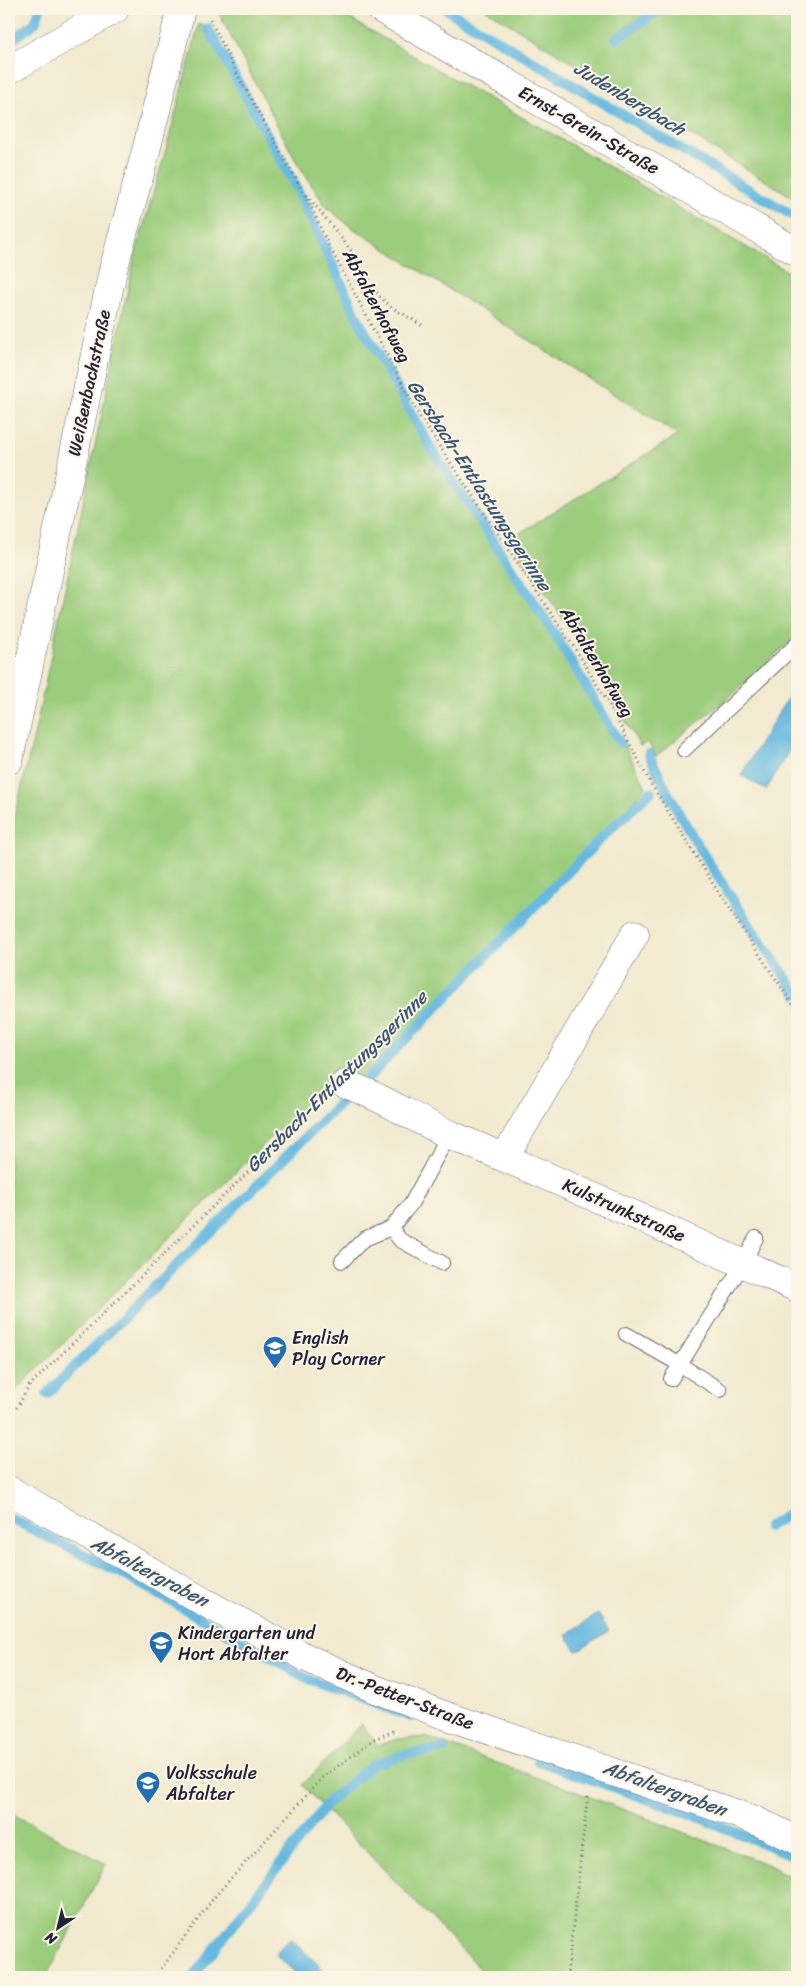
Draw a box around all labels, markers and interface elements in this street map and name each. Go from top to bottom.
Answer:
water label: Judenbergbach [568,52,694,146]
street label: Ernst-Grein-Straße [512,76,666,184]
street label: Abfalterhofweg [333,242,421,369]
street label: Weißenbachstraße [58,306,120,459]
water label: Gersbach-Entlastungsgerinne [398,373,562,600]
street label: Abfalterhofweg [551,599,643,724]
water label: Gersbach-Entlastungsgerinne [237,981,437,1180]
street label: Kulstrunkstraße [557,1169,691,1251]
place label: English Play Corner [292,1322,386,1375]
school or university icon: English Play Corner [262,1335,288,1369]
water label: Abfaltergraben [84,1526,217,1618]
place label: Kindergarten und Hort Abfalter [178,1617,316,1670]
school or university icon: Kindergarten und Hort Abfalter [148,1630,174,1664]
street label: Dr.-Petter-Straße [331,1657,479,1739]
water label: Abfaltergraben [598,1751,734,1827]
place label: Volksschule Abfalter [165,1757,257,1810]
school or university icon: Volksschule Abfalter [135,1770,161,1804]
north arrow [32,1904,82,1954]
text: N [39,1925,63,1952]

